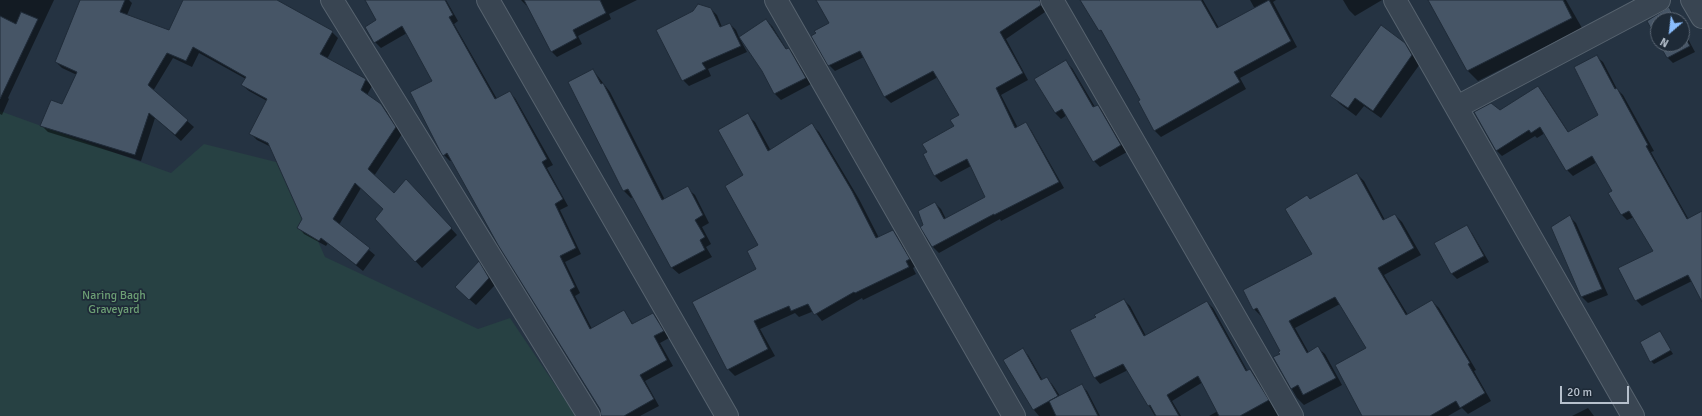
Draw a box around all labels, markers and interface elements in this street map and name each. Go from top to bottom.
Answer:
north arrow [1650,12,1690,52]
text: N [1658,35,1671,50]
park label: Naring Bagh Graveyard [82,289,146,317]
scale bar [1562,378,1631,404]
text: 20 m [1567,385,1592,400]

